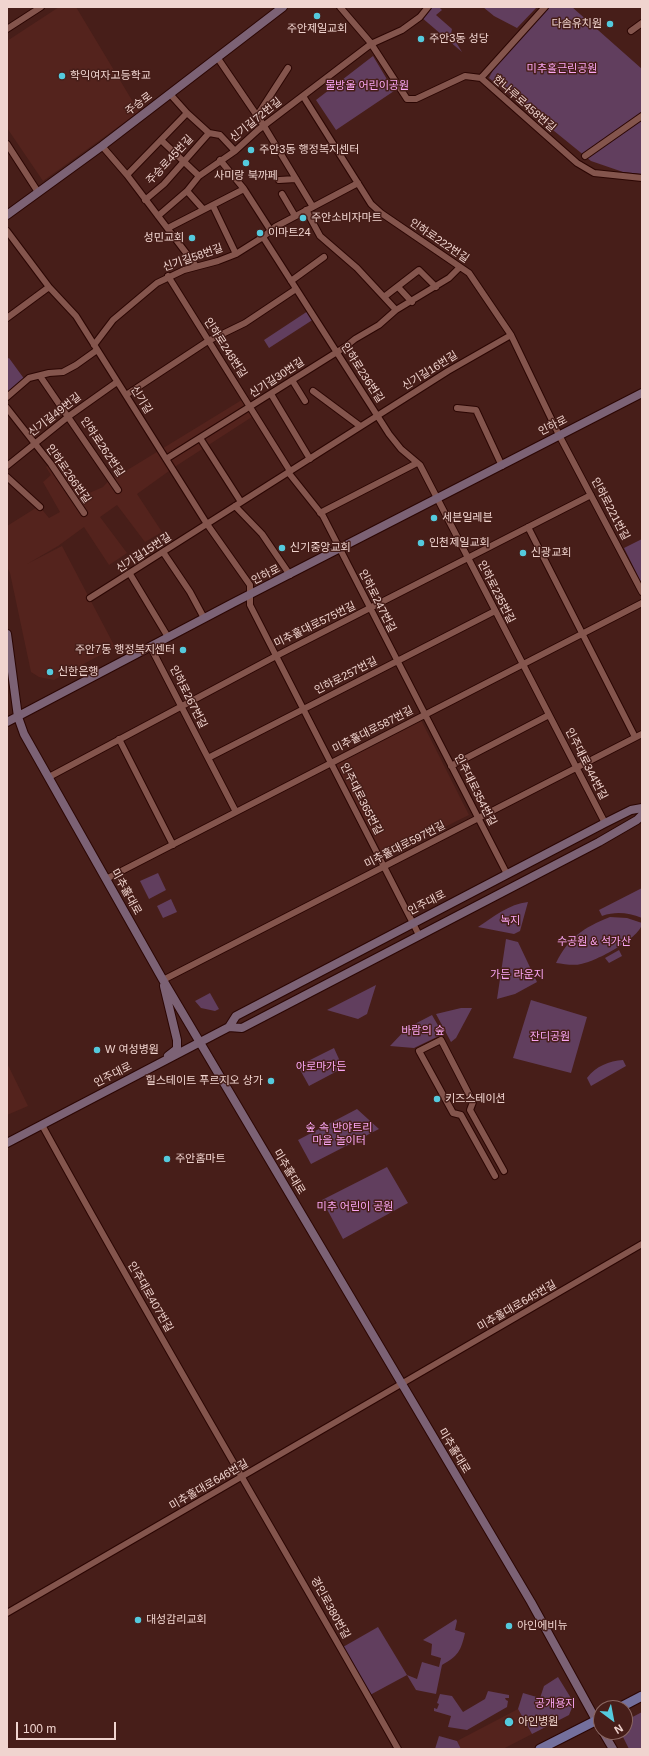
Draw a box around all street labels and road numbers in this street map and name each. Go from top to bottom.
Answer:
street label: 한나루로458번길 [490,73,558,135]
street label: 주승로 [123,90,155,118]
street label: 신기길72번길 [227,95,285,145]
street label: 주승로45번길 [144,133,196,187]
street label: 인하로222번길 [407,216,471,266]
street label: 신기길58번길 [161,242,225,274]
street label: 인하로248번길 [201,315,249,381]
street label: 인하로236번길 [338,340,386,406]
street label: 신기길16번길 [400,349,460,393]
street label: 신기길30번길 [247,355,307,401]
street label: 신기길 [127,384,155,416]
street label: 신기길49번길 [26,390,84,440]
street label: 인하로 [536,413,570,439]
street label: 인하로262번길 [77,415,127,479]
street label: 인하로266번길 [43,442,93,506]
street label: 인하로221번길 [588,475,632,543]
street label: 신기길15번길 [114,530,174,576]
street label: 인하로235번길 [474,558,518,626]
street label: 인하로 [249,562,283,588]
street label: 인하로247번길 [355,567,399,635]
street label: 미추홀대로575번길 [272,600,358,650]
street label: 인하로257번길 [312,654,380,698]
street label: 인하로267번길 [166,663,210,731]
street label: 미추홀대로587번길 [330,704,416,756]
street label: 인주대로344번길 [562,726,610,802]
street label: 인주대로354번길 [451,752,499,828]
street label: 인주대로365번길 [337,761,385,837]
street label: 미추홀대로597번길 [362,819,448,871]
street label: 미추홀대로 [108,867,144,917]
street label: 인주대로 [406,888,448,918]
street label: 인주대로 [92,1060,134,1090]
street label: 미추홀대로 [270,1147,308,1197]
street label: 인주대로407번길 [125,1259,175,1335]
street label: 미추홀대로645번길 [475,1278,559,1334]
street label: 미추홀대로 [435,1426,473,1476]
street label: 미추홀대로646번길 [167,1457,251,1513]
street label: 경인로380번길 [308,1575,352,1641]

